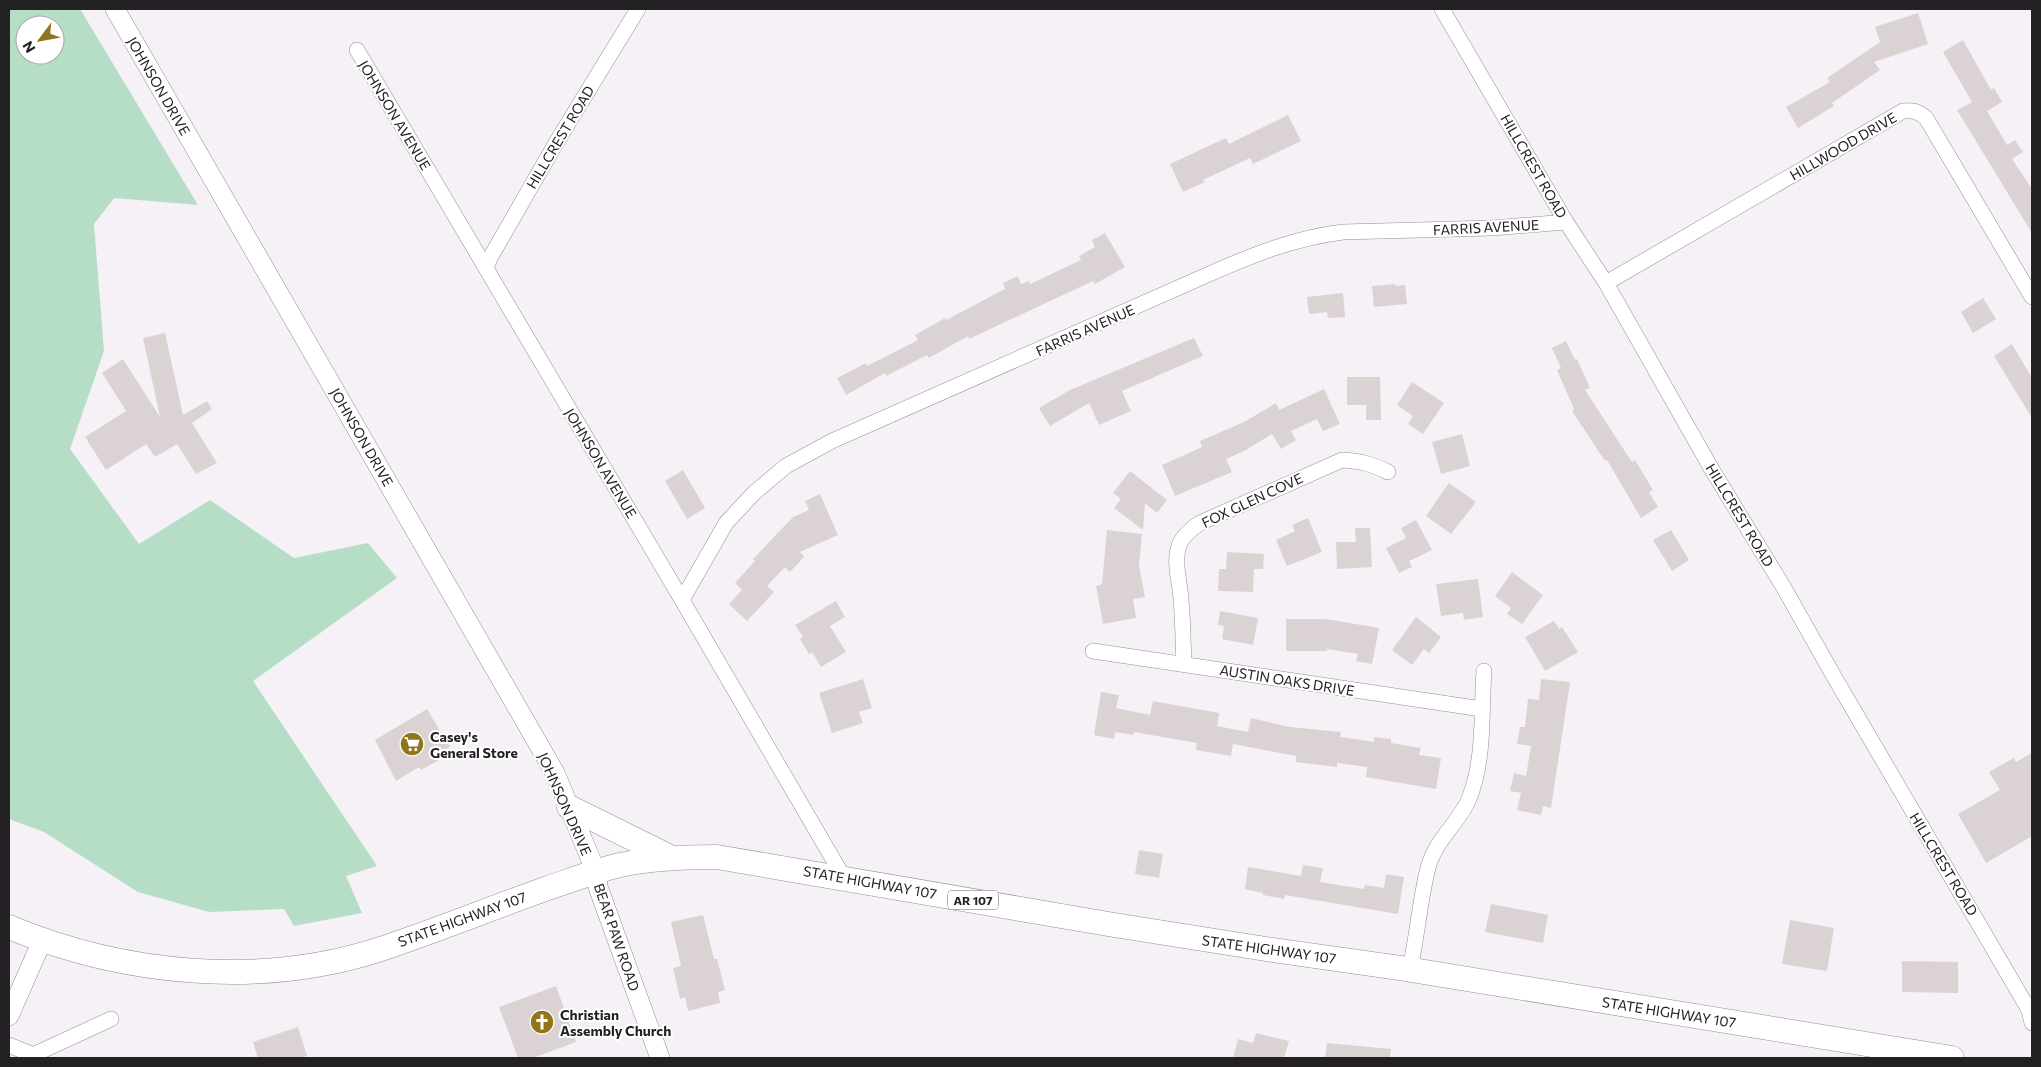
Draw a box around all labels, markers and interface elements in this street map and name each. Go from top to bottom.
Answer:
north arrow [15,15,65,65]
street label: JOHNSON DRIVE [124,34,194,138]
text: N [19,38,39,56]
street label: JOHNSON AVENUE [355,57,435,173]
street label: HILLCREST ROAD [523,82,597,192]
street label: HILLWOOD DRIVE [1786,108,1900,184]
street label: HILLCREST ROAD [1497,111,1571,221]
street label: FARRIS AVENUE [1432,216,1540,238]
street label: FARRIS AVENUE [1033,301,1137,359]
street label: JOHNSON DRIVE [327,385,397,489]
street label: JOHNSON AVENUE [561,405,641,521]
street label: HILLCREST ROAD [1703,460,1777,570]
street label: FOX GLEN COVE [1199,469,1305,531]
street label: AUSTIN OAKS DRIVE [1218,661,1356,699]
place label: Casey's General Store [430,728,518,761]
supermarket icon: Casey's General Store [399,731,425,757]
street label: JOHNSON DRIVE [535,750,595,858]
street label: HILLCREST ROAD [1907,809,1981,919]
street label: STATE HIGHWAY 107 [802,862,938,902]
street label: BEAR PAW ROAD [591,881,643,993]
street label: STATE HIGHWAY 107 [396,888,528,950]
road number: AR 107 [948,890,998,910]
street label: STATE HIGHWAY 107 [1201,931,1337,967]
street label: STATE HIGHWAY 107 [1601,993,1737,1031]
place label: Christian Assembly Church [560,1006,671,1039]
church icon: Christian Assembly Church [529,1009,555,1035]

